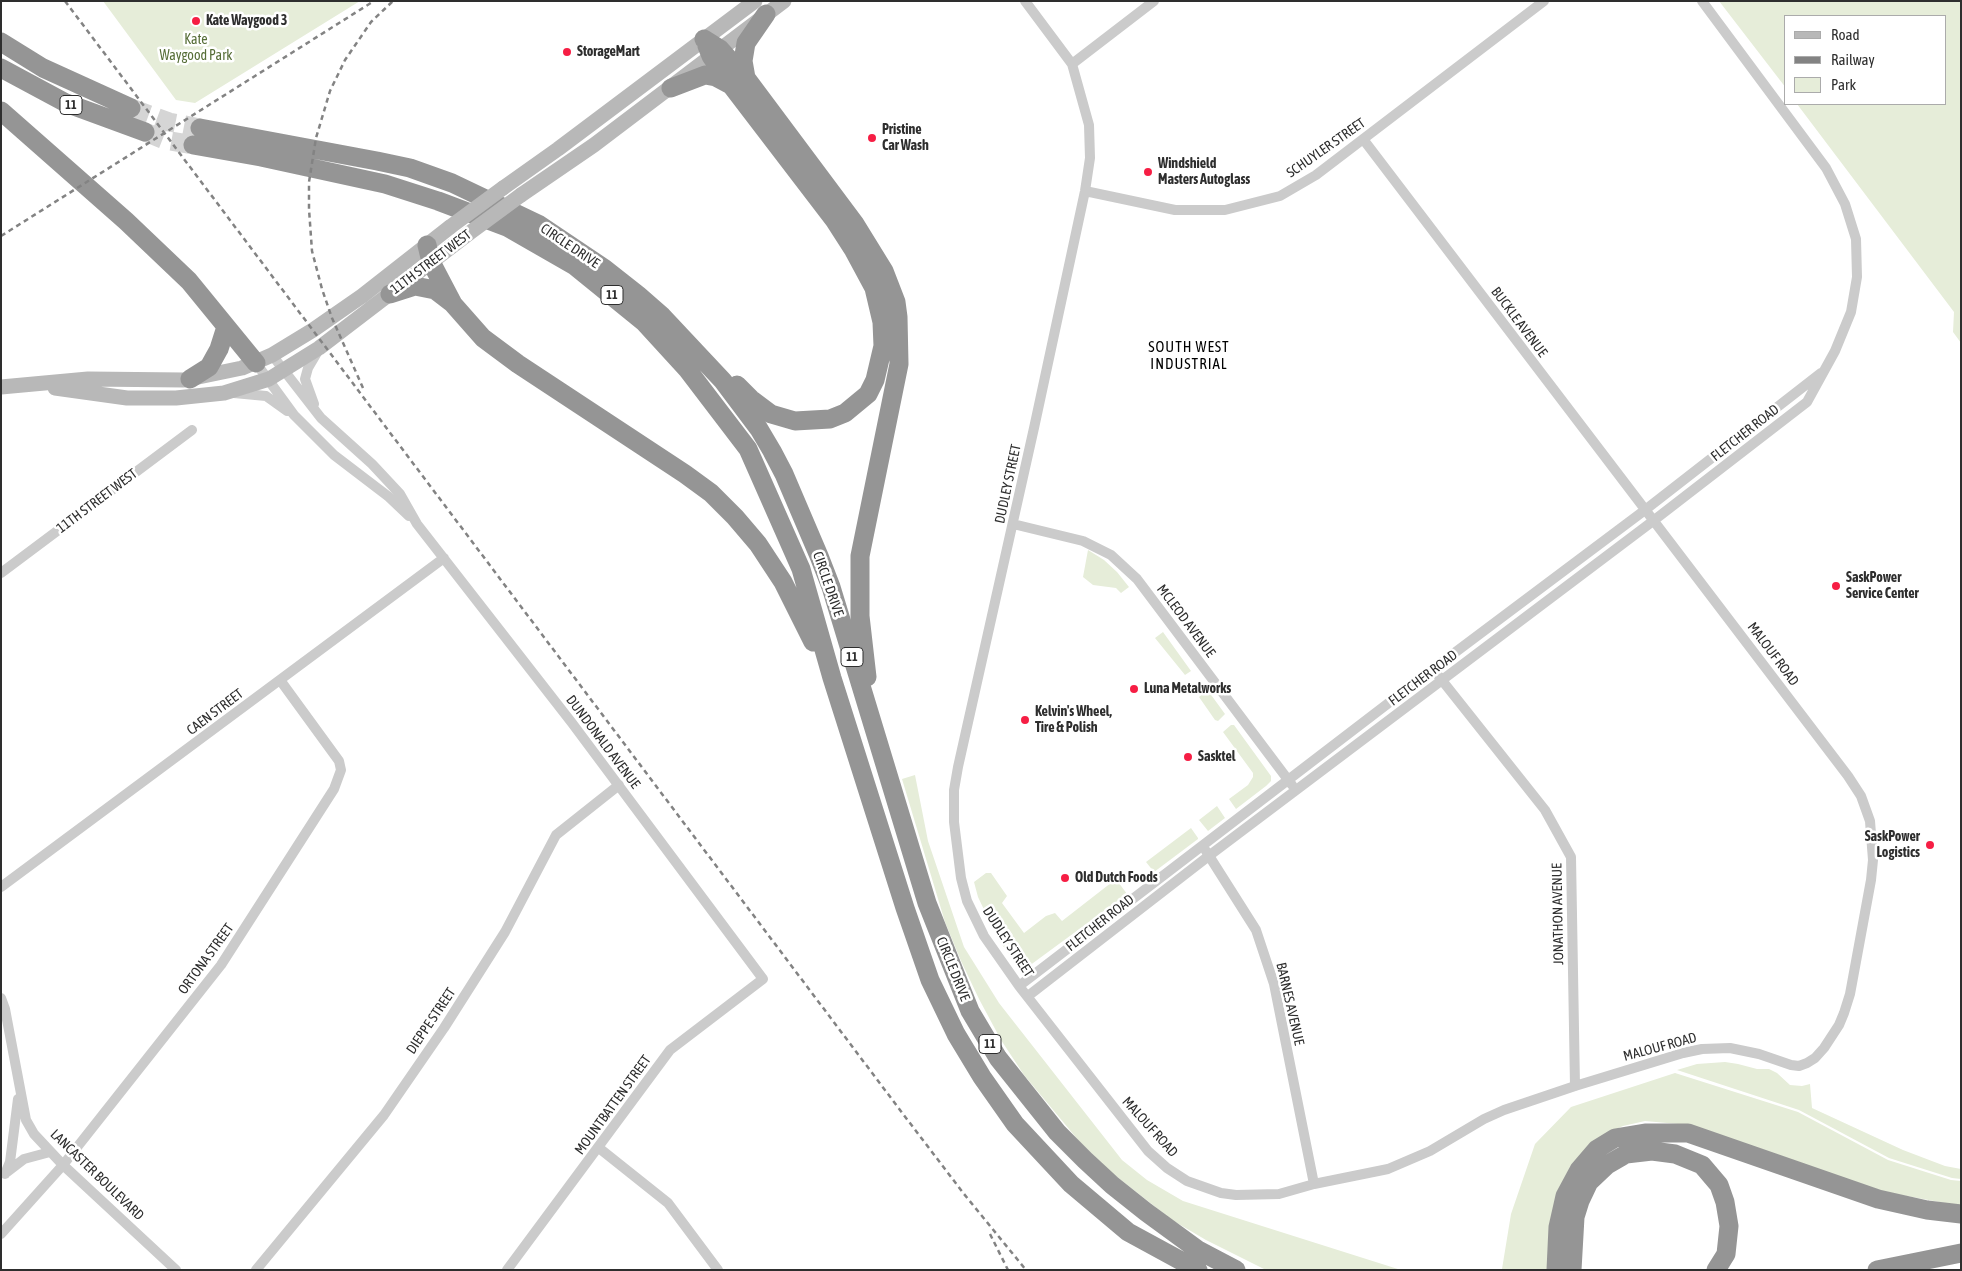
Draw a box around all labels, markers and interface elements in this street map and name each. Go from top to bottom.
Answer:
place label: Kate Waygood 3 [206,13,287,29]
marker: Kate Waygood 3 [190,15,202,27]
legend [1784,15,1947,105]
text: Road [1831,26,1860,43]
park label: Kate Waygood Park [160,32,232,64]
place label: StorageMart [577,44,640,60]
marker: StorageMart [561,46,573,58]
text: Railway [1831,51,1875,68]
text: Park [1831,76,1856,93]
road number: 11 [60,96,82,114]
street label: SCHUYLER STREET [1283,115,1369,181]
place label: Pristine Car Wash [882,122,929,154]
marker: Pristine Car Wash [866,132,878,144]
place label: Windshield Masters Autoglass [1158,156,1250,188]
marker: Windshield Masters Autoglass [1142,166,1154,178]
street label: CIRCLE DRIVE [537,220,603,272]
street label: 11TH STREET WEST [387,226,475,298]
street label: BUCKLE AVENUE [1487,284,1551,360]
road number: 11 [601,286,623,304]
district label: SOUTH WEST INDUSTRIAL [1147,338,1231,373]
street label: FLETCHER ROAD [1708,401,1782,465]
street label: DUDLEY STREET [991,443,1025,525]
street label: 11TH STREET WEST [53,465,141,537]
street label: CIRCLE DRIVE [809,549,847,619]
place label: SaskPower Service Center [1846,570,1919,602]
marker: SaskPower Service Center [1830,580,1842,592]
street label: MCLEOD AVENUE [1153,581,1219,661]
street label: MALOUF ROAD [1744,619,1802,689]
street label: FLETCHER ROAD [1385,647,1461,709]
road number: 11 [841,648,863,666]
place label: Luna Metalworks [1144,681,1231,697]
marker: Luna Metalworks [1128,683,1140,695]
street label: CAEN STREET [183,685,247,739]
street label: DUNDONALD AVENUE [562,692,644,792]
place label: Kelvin's Wheel, Tire & Polish [1035,704,1112,736]
marker: Kelvin's Wheel, Tire & Polish [1019,714,1031,726]
place label: Sasktel [1198,749,1235,765]
marker: Sasktel [1182,751,1194,763]
place label: SaskPower Logistics [1865,829,1920,862]
marker: SaskPower Logistics [1924,839,1936,851]
street label: JONATHON AVENUE [1549,863,1567,965]
place label: Old Dutch Foods [1075,870,1158,886]
marker: Old Dutch Foods [1059,872,1071,884]
street label: FLETCHER ROAD [1063,891,1137,955]
street label: DUDLEY STREET [979,904,1037,980]
street label: ORTONA STREET [175,920,237,998]
street label: CIRCLE DRIVE [933,935,973,1003]
street label: BARNES AVENUE [1272,961,1308,1047]
street label: DIEPPE STREET [403,985,459,1057]
street label: MALOUF ROAD [1622,1029,1698,1065]
road number: 11 [979,1034,1001,1054]
street label: MOUNTBATTEN STREET [571,1052,655,1158]
street label: MALOUF ROAD [1119,1093,1181,1161]
street label: LANCASTER BOULEVARD [47,1126,147,1224]

